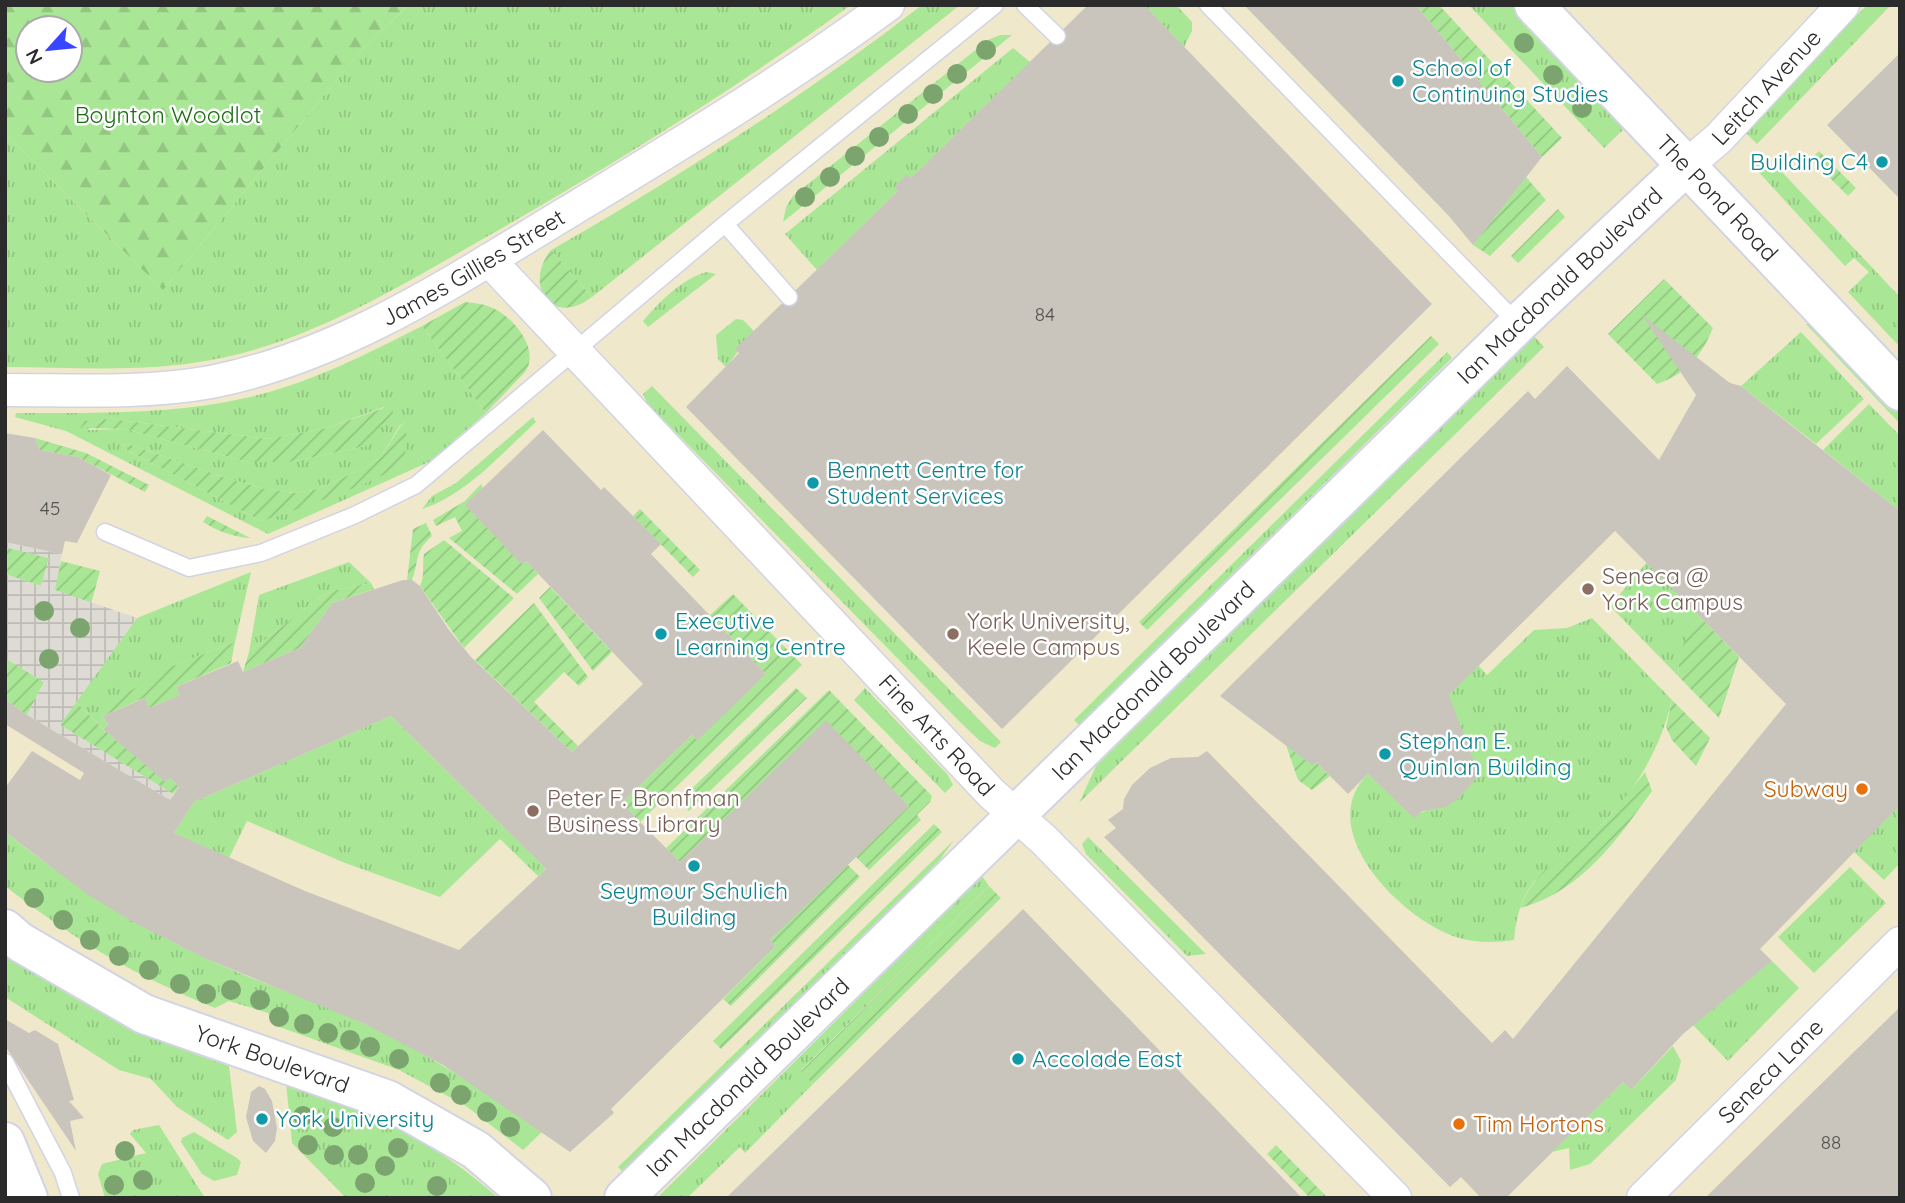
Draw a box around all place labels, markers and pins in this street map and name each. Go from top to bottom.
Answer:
place label: School of Continuing Studies [1412,53,1609,108]
marker: School of Continuing Studies [1390,73,1406,89]
place label: Building C4 [1750,147,1868,176]
marker: Building C4 [1874,154,1890,170]
place label: Bennett Centre for Student Services [827,455,1023,510]
marker: Bennett Centre for Student Services [805,475,821,491]
place label: Seneca @ York Campus [1602,561,1743,616]
marker: Seneca @ York Campus [1580,581,1596,597]
place label: Executive Learning Centre [675,606,846,661]
place label: York University, Keele Campus [967,606,1130,661]
marker: Executive Learning Centre [653,626,669,642]
marker: York University, Keele Campus [945,626,961,642]
place label: Stephan E. Quinlan Building [1399,726,1571,781]
marker: Stephan E. Quinlan Building [1377,746,1393,762]
place label: Subway [1764,774,1848,803]
marker: Subway [1854,781,1870,797]
place label: Peter F. Bronfman Business Library [547,783,740,838]
marker: Peter F. Bronfman Business Library [525,803,541,819]
marker: Seymour Schulich Building [686,858,702,874]
place label: Seymour Schulich Building [600,876,788,931]
place label: Accolade East [1032,1044,1183,1073]
marker: Accolade East [1010,1051,1026,1067]
place label: York University [276,1104,434,1133]
place label: Tim Hortons [1473,1109,1604,1138]
marker: York University [254,1111,270,1127]
marker: Tim Hortons [1451,1116,1467,1132]

